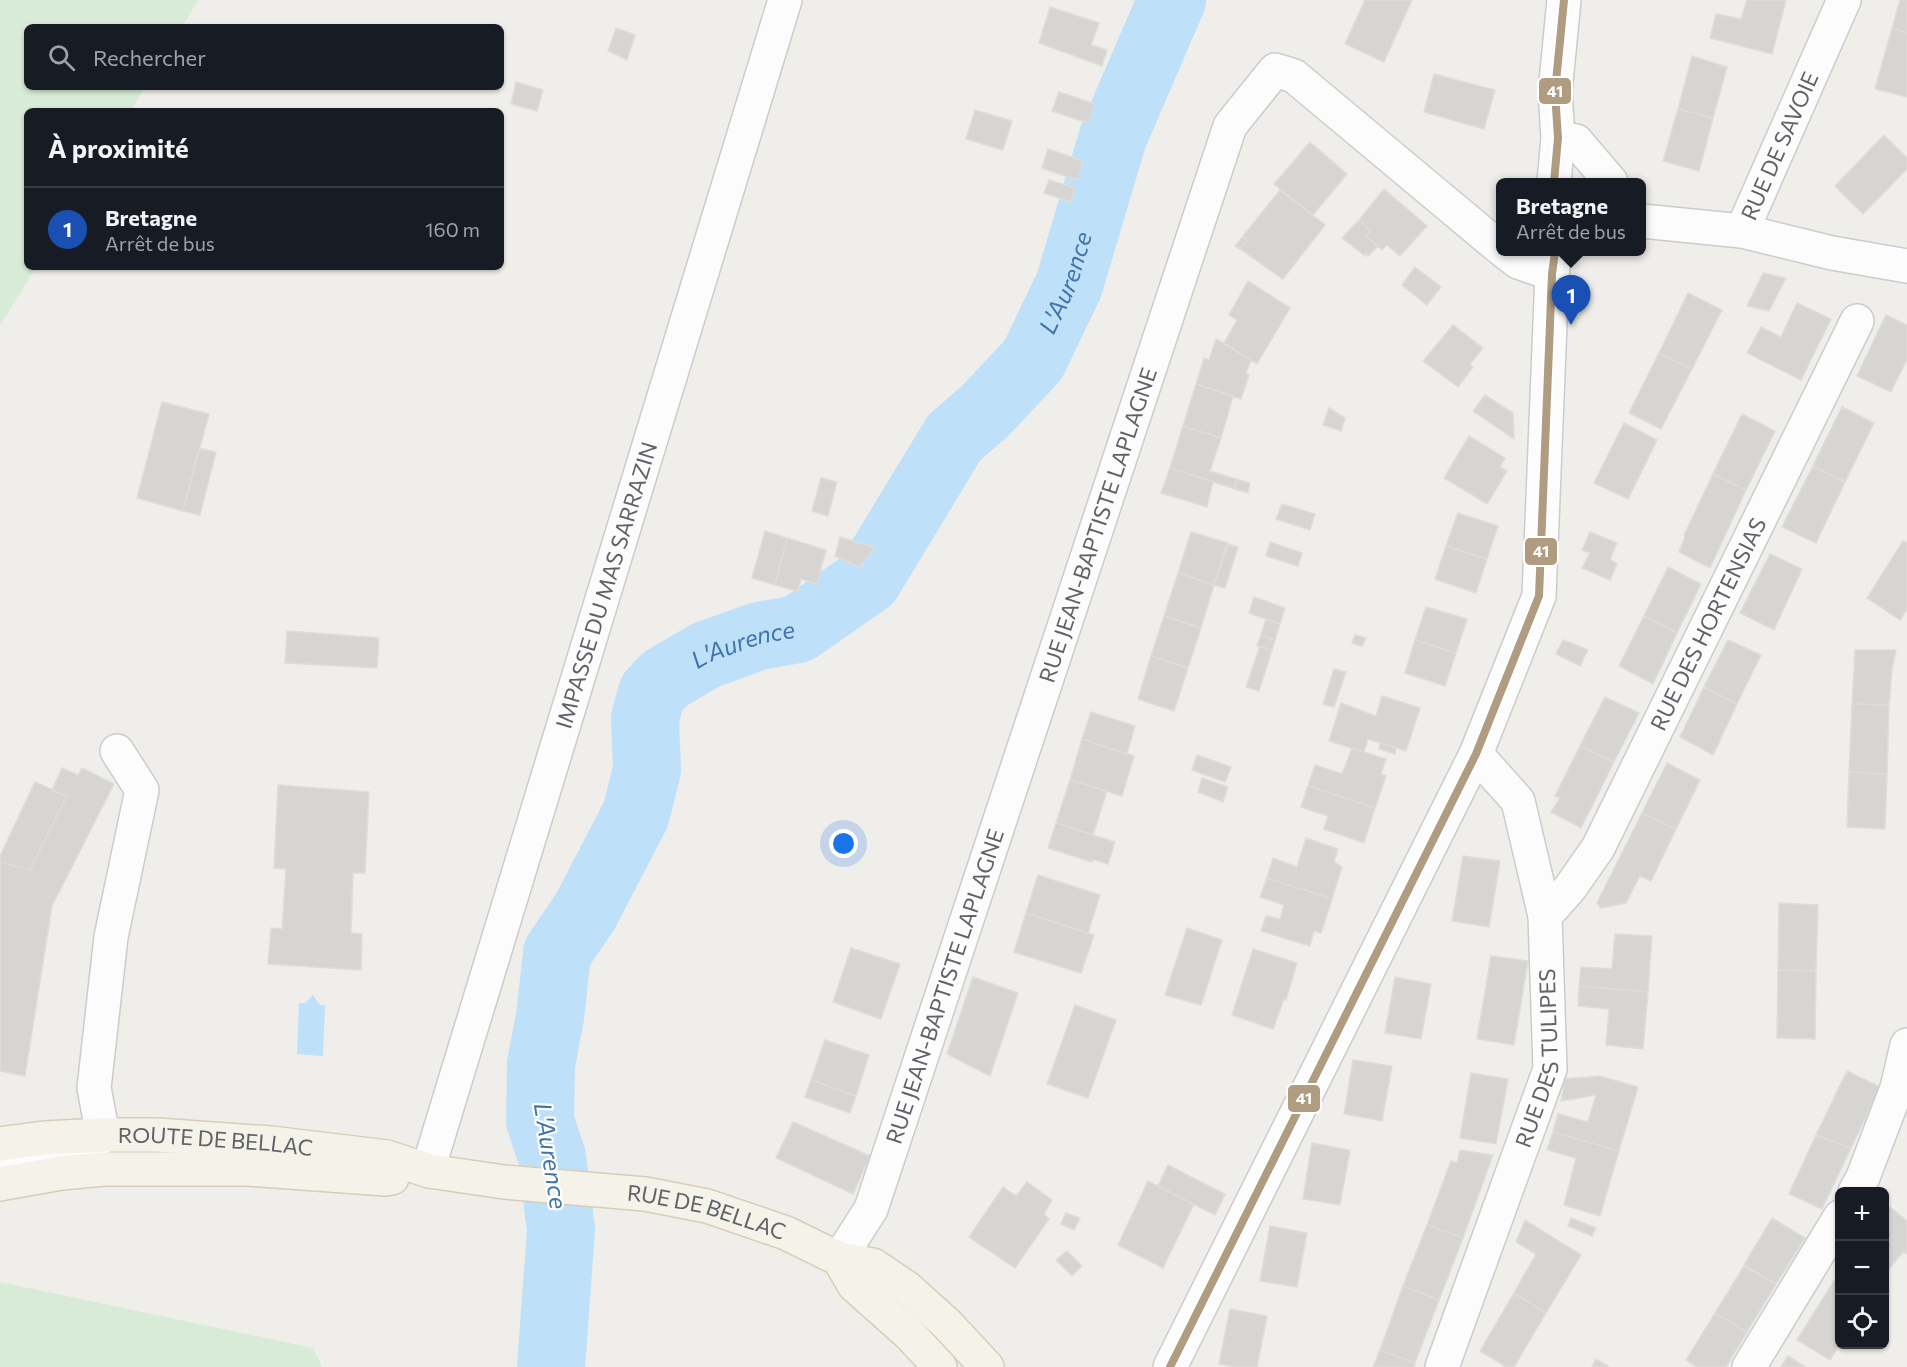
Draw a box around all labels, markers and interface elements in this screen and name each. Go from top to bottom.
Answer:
search box [24,24,504,90]
icon: search [45,41,78,74]
text: Rechercher [93,44,206,71]
street label: RUE DE SAVOIE [1735,67,1824,224]
line badge: 41 [1538,77,1572,105]
text: 41 [1547,81,1563,100]
text: À proximité [48,132,189,163]
popup [1496,178,1646,256]
text: Bretagne [1516,192,1608,219]
text: Bretagne [105,204,197,231]
text: 1 [63,217,72,241]
text: 160 m [425,217,480,241]
text: Arrêt de bus [1516,219,1626,243]
water label: L'Aurence [1032,228,1097,338]
text: Arrêt de bus [105,231,215,255]
pin: 1 [1552,276,1590,325]
street label: RUE JEAN-BAPTISTE LAPLAGNE [1033,364,1162,686]
street label: IMPASSE DU MAS SARRAZIN [549,439,662,732]
street label: RUE DES HORTENSIAS [1644,513,1771,735]
line badge: 41 [1524,537,1558,566]
text: 41 [1533,541,1549,560]
water label: L'Aurence [685,614,797,674]
street label: RUE JEAN-BAPTISTE LAPLAGNE [880,825,1009,1147]
your location [829,829,858,858]
street label: RUE DES TULIPES [1509,968,1563,1151]
line badge: 41 [1287,1084,1321,1113]
text: 41 [1296,1088,1312,1107]
water label: L'Aurence [529,1101,574,1211]
street label: ROUTE DE BELLAC [118,1121,314,1161]
street label: RUE DE BELLAC [626,1179,789,1245]
map controls [1835,1187,1889,1349]
button: + [1835,1187,1889,1241]
button: − [1835,1241,1889,1295]
button: locate [1835,1295,1889,1349]

